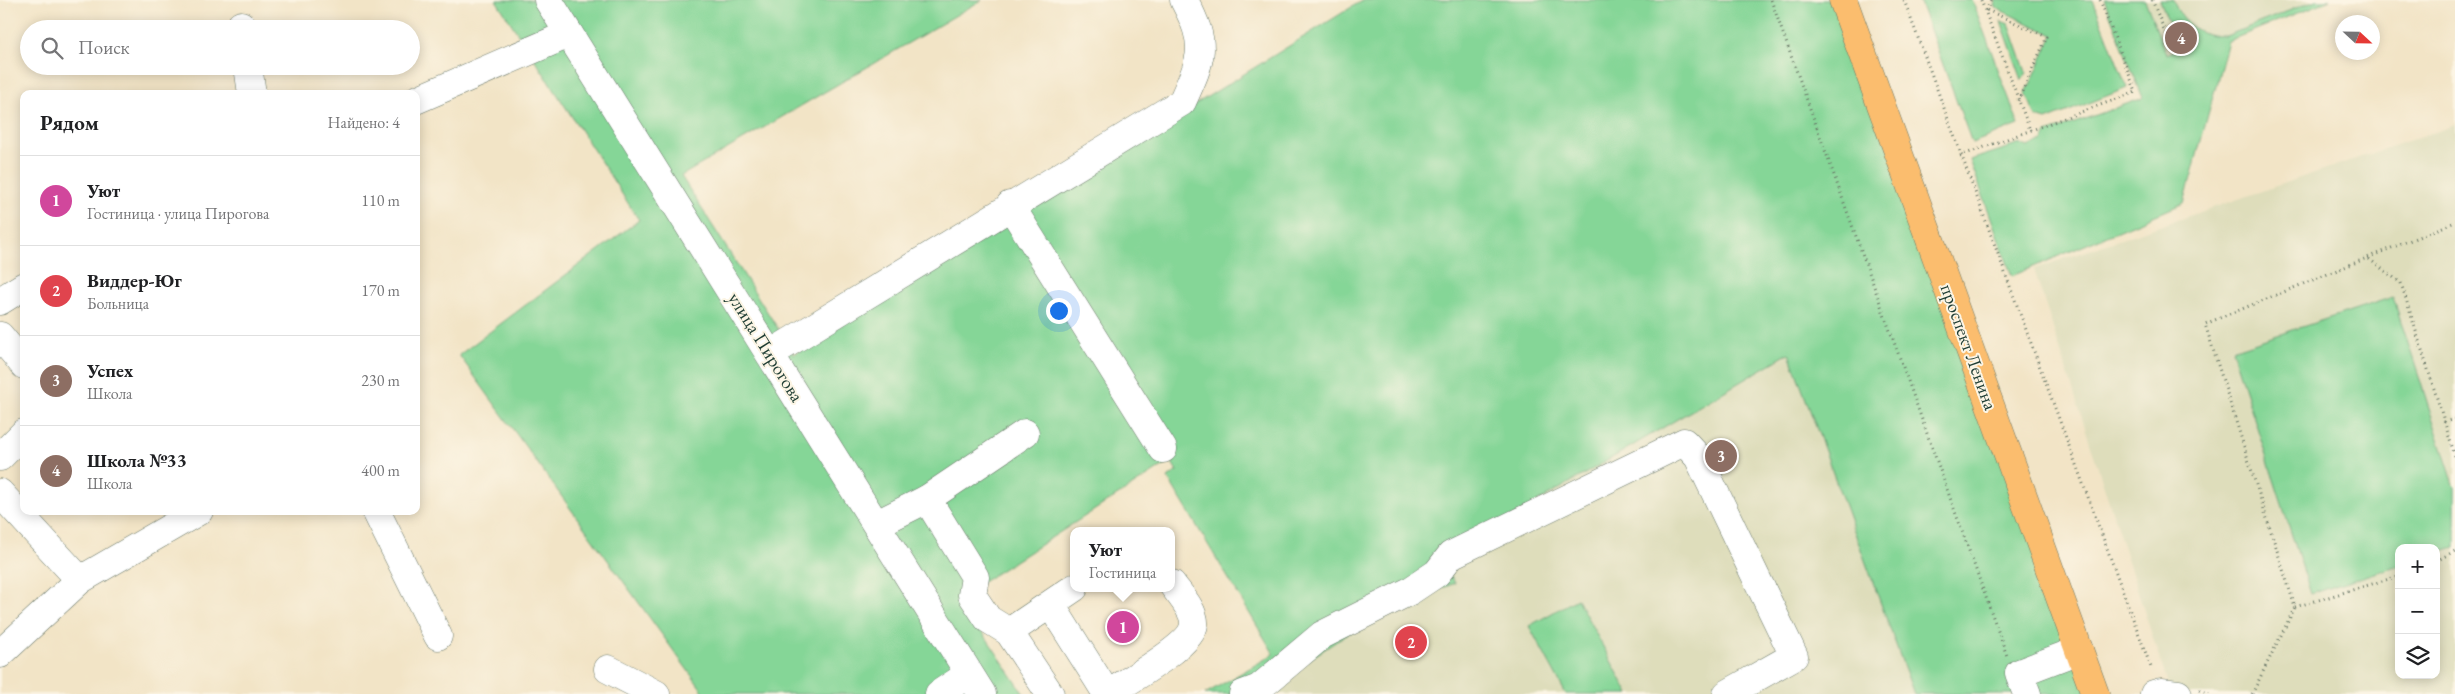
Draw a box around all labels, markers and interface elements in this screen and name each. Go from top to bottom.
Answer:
north arrow [2335,15,2380,60]
pin: 4 [2165,19,2197,57]
search box [20,20,420,75]
icon: search [38,34,66,62]
text: Поиск [78,35,130,60]
text: Рядом [40,109,99,136]
text: Найдено: 4 [328,112,400,133]
text: Уют [87,178,120,203]
text: 1 [52,190,60,211]
text: 110 m [361,190,400,211]
text: Гостиница · улица Пирогова [87,203,270,224]
text: Виддер-Юг [87,268,182,293]
text: 2 [52,280,60,301]
text: 170 m [361,280,400,301]
street label: проспект Ленина [1935,281,2004,414]
street label: улица Пирогова [722,287,810,407]
text: Больница [87,293,149,314]
your location [1046,298,1072,324]
text: Успех [87,358,133,383]
text: 3 [52,370,60,391]
text: 230 m [361,370,400,391]
text: Школа [87,383,132,404]
pin: 3 [1705,437,1737,475]
text: Школа №33 [87,448,187,473]
text: 4 [52,460,60,481]
text: 400 m [361,460,400,481]
text: Школа [87,473,132,494]
popup [1070,527,1175,592]
text: Уют [1089,537,1122,562]
map controls [2395,544,2440,679]
button: + [2395,544,2440,589]
text: Гостиница [1089,562,1156,583]
button: − [2395,589,2440,634]
pin: 1 [1107,608,1139,646]
pin: 2 [1395,623,1427,661]
button: layers [2395,634,2440,679]

